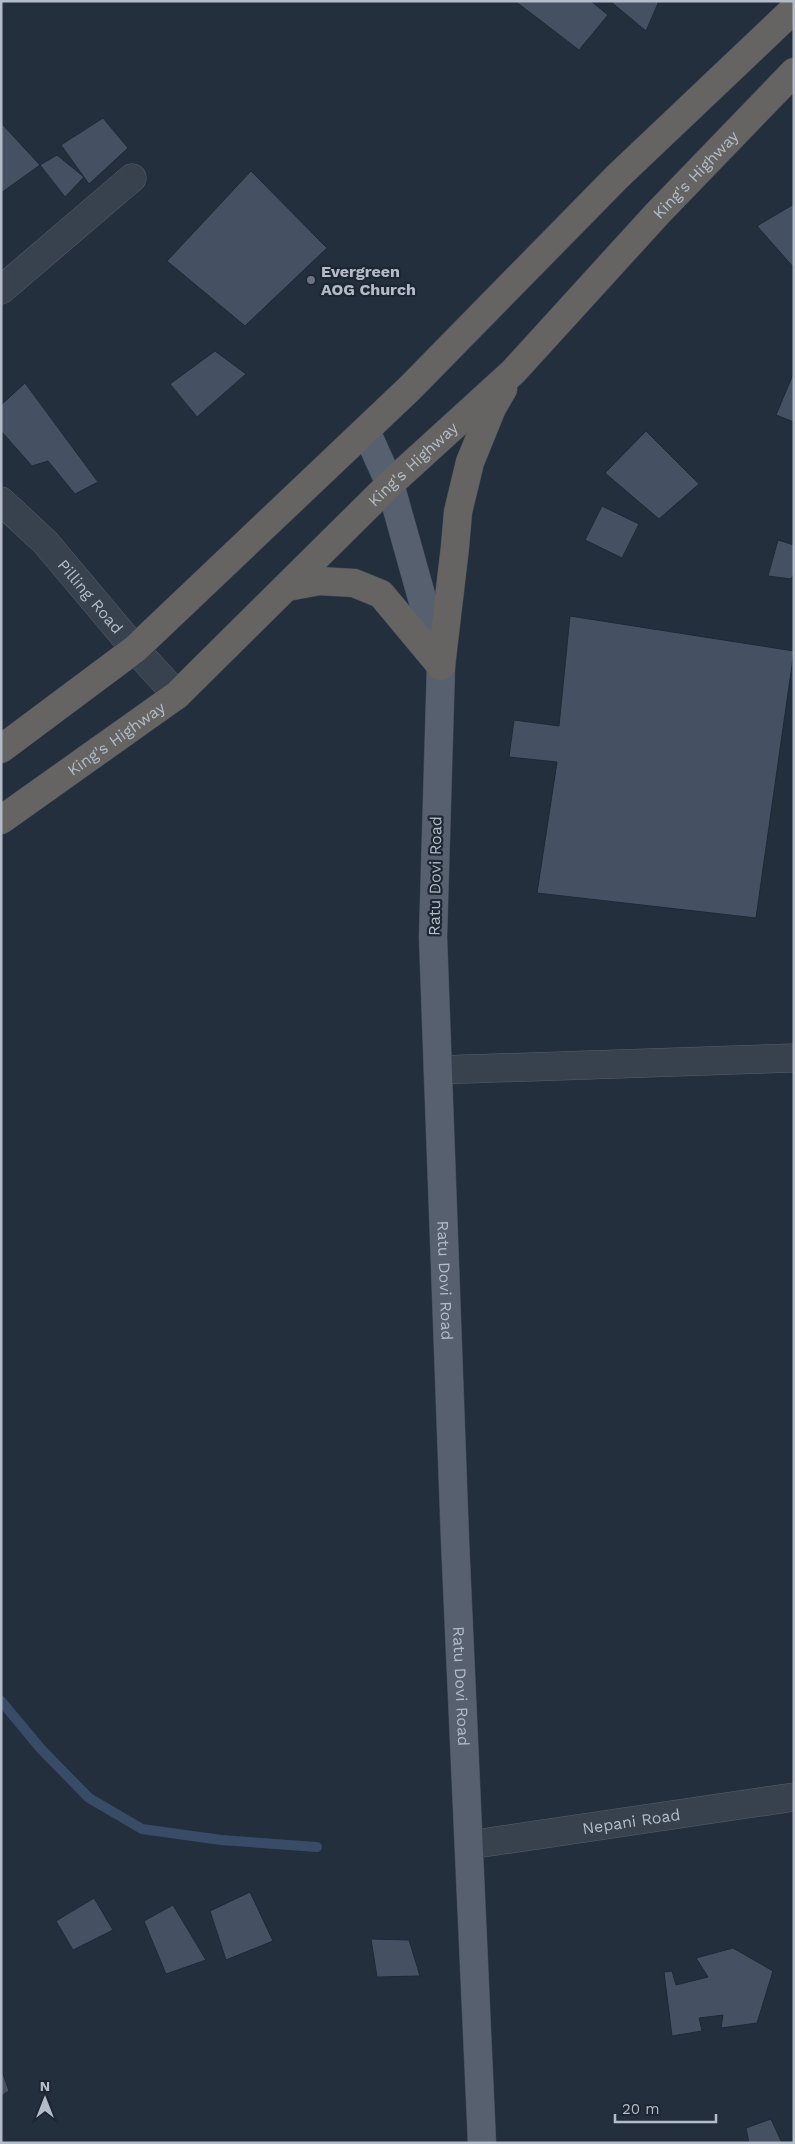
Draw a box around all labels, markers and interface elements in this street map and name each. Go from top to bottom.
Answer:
street label: King's Highway [648,126,743,222]
place label: Evergreen AOG Church [321,262,416,299]
marker: Evergreen AOG Church [305,274,317,286]
street label: King's Highway [364,417,462,510]
street label: Pilling Road [54,555,127,637]
street label: King's Highway [63,697,169,779]
street label: Ratu Dovi Road [424,816,446,936]
street label: Ratu Dovi Road [434,1220,457,1341]
street label: Ratu Dovi Road [449,1626,474,1746]
street label: Nepani Road [581,1804,681,1838]
north arrow [20,2074,70,2124]
text: N [40,2078,50,2094]
scale bar [615,2092,716,2124]
text: 20 m [622,2100,660,2118]

